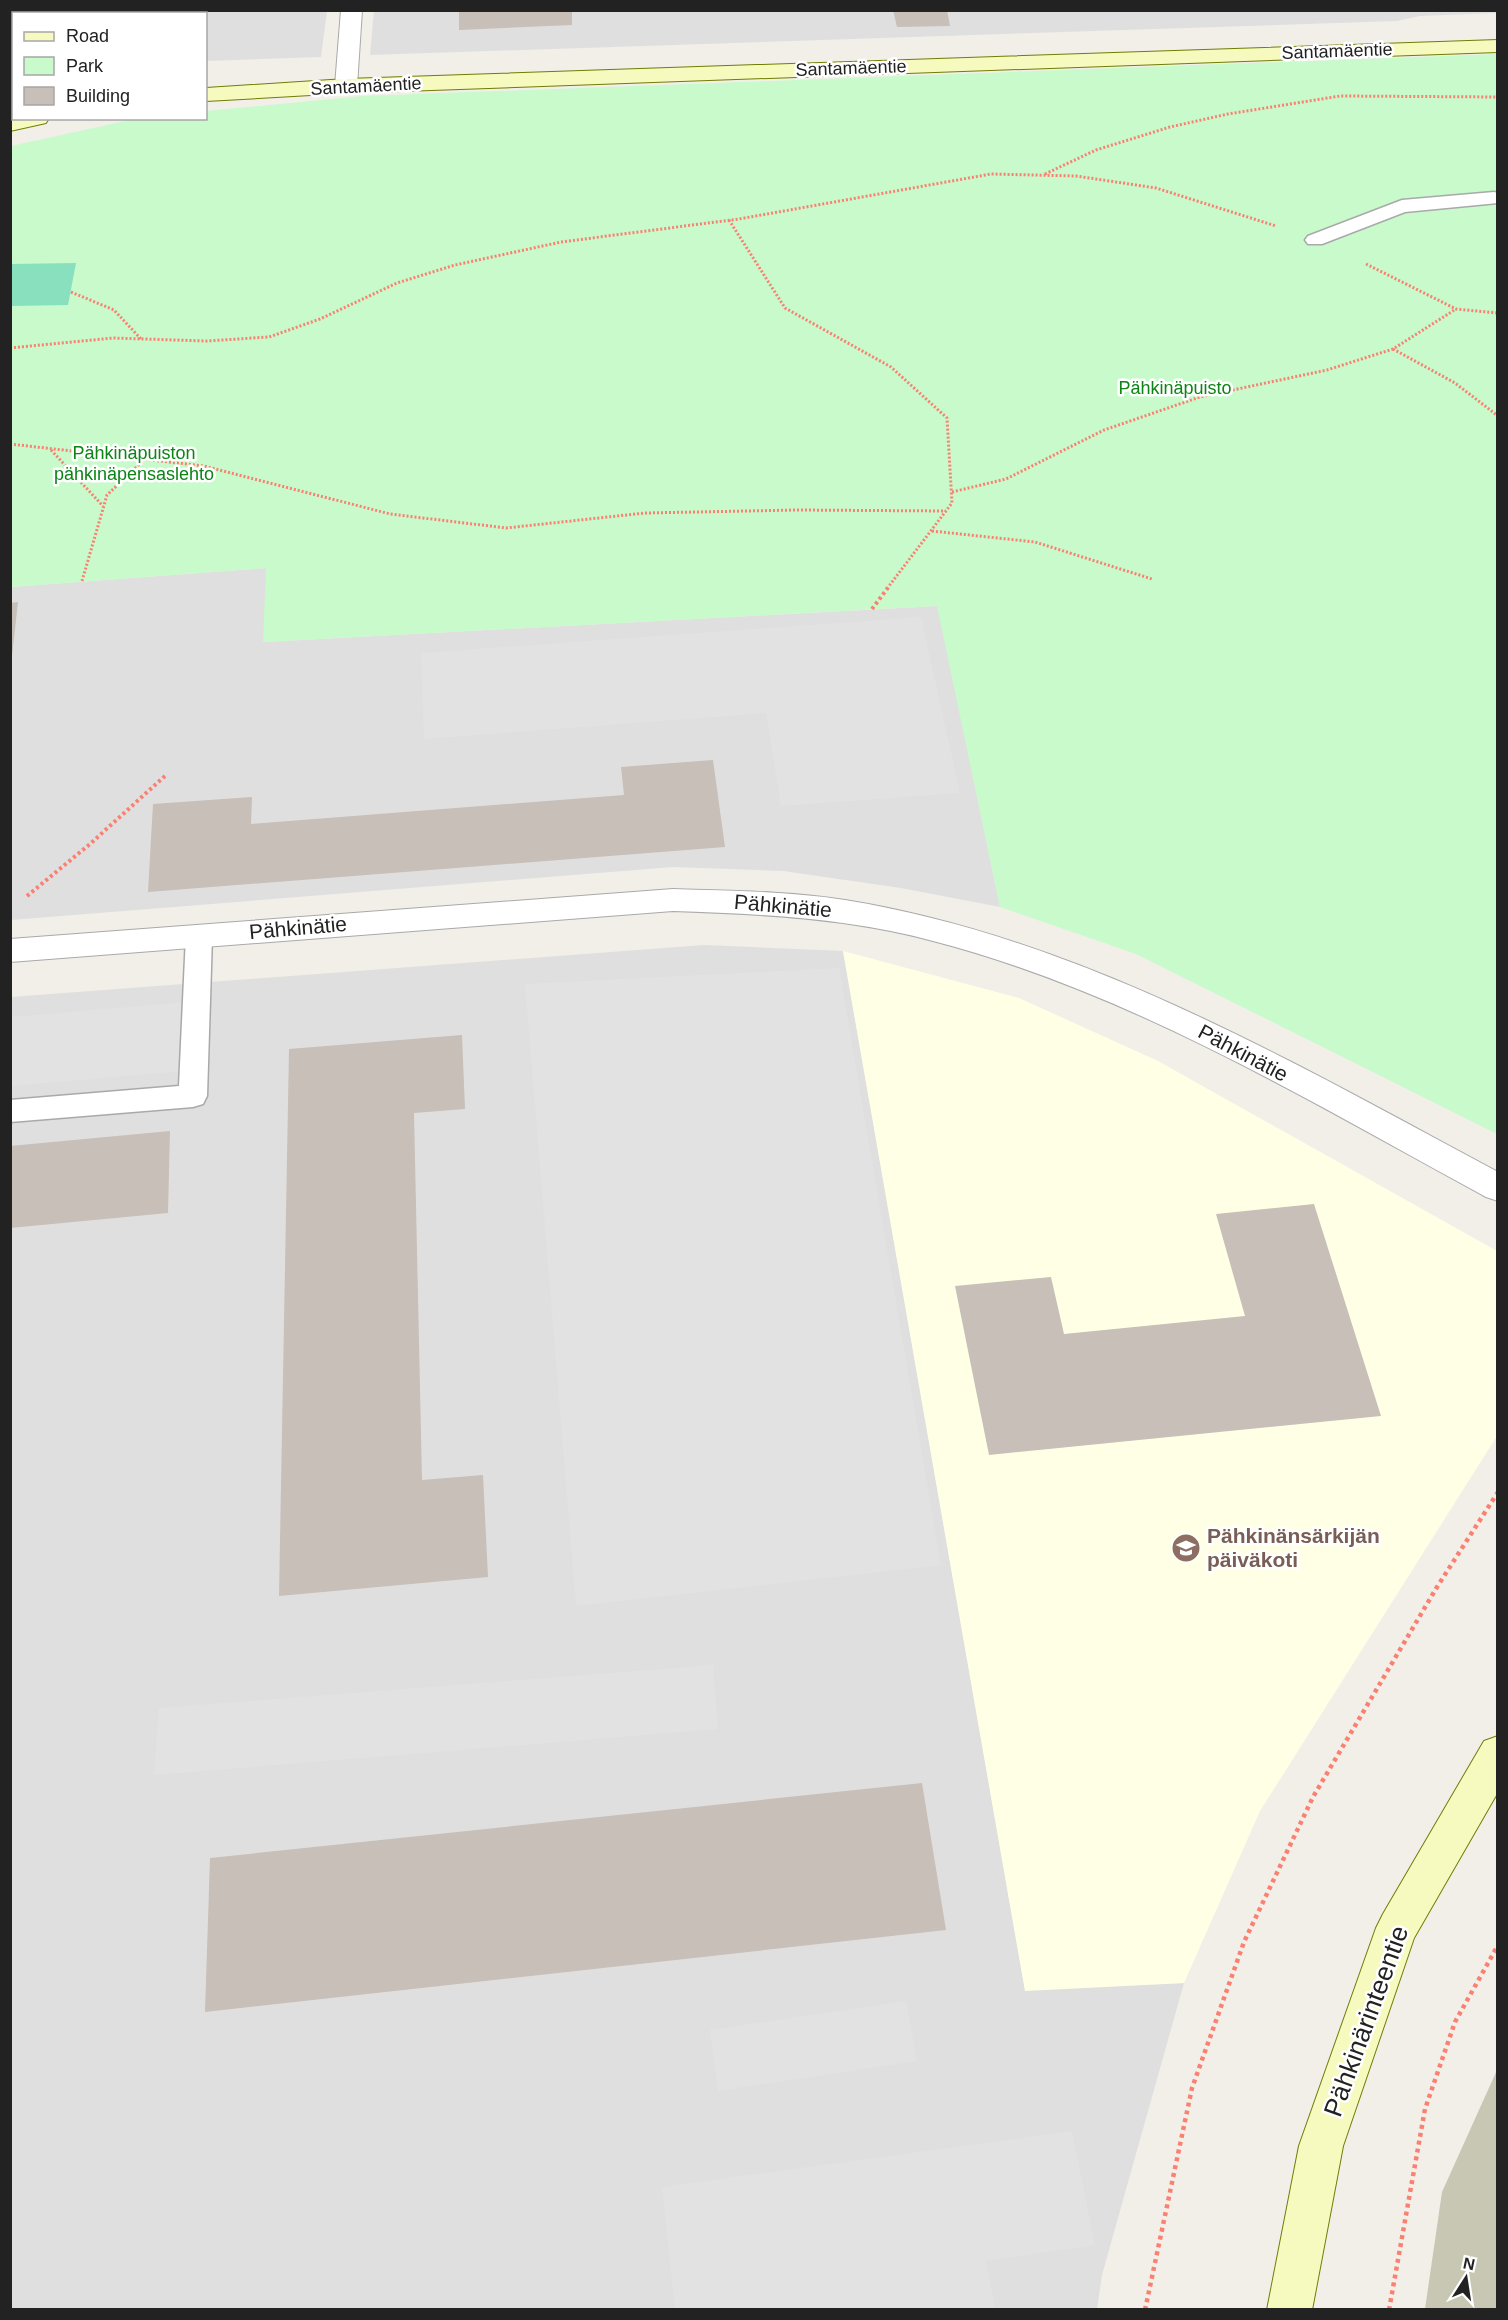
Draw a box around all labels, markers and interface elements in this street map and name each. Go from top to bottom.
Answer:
legend [12,12,207,120]
text: Road [66,26,109,46]
street label: Santamäentie [1281,39,1393,63]
text: Park [66,56,104,76]
street label: Santamäentie [795,56,907,80]
street label: Santamäentie [310,73,422,99]
text: Building [66,86,130,106]
park label: Pähkinäpuisto [1118,378,1232,398]
park label: Pähkinäpuiston pähkinäpensaslehto [54,443,214,484]
street label: Pähkinätie [733,890,833,921]
street label: Pähkinätie [248,912,348,943]
street label: Pähkinätie [1195,1019,1292,1086]
place label: Pähkinänsärkijän päiväkoti [1207,1524,1380,1571]
school or university icon: Pähkinänsärkijän päiväkoti [1170,1532,1202,1564]
street label: Pähkinärinteentie [1318,1921,1414,2121]
north arrow [1436,2248,1496,2308]
text: N [1462,2254,1476,2273]

